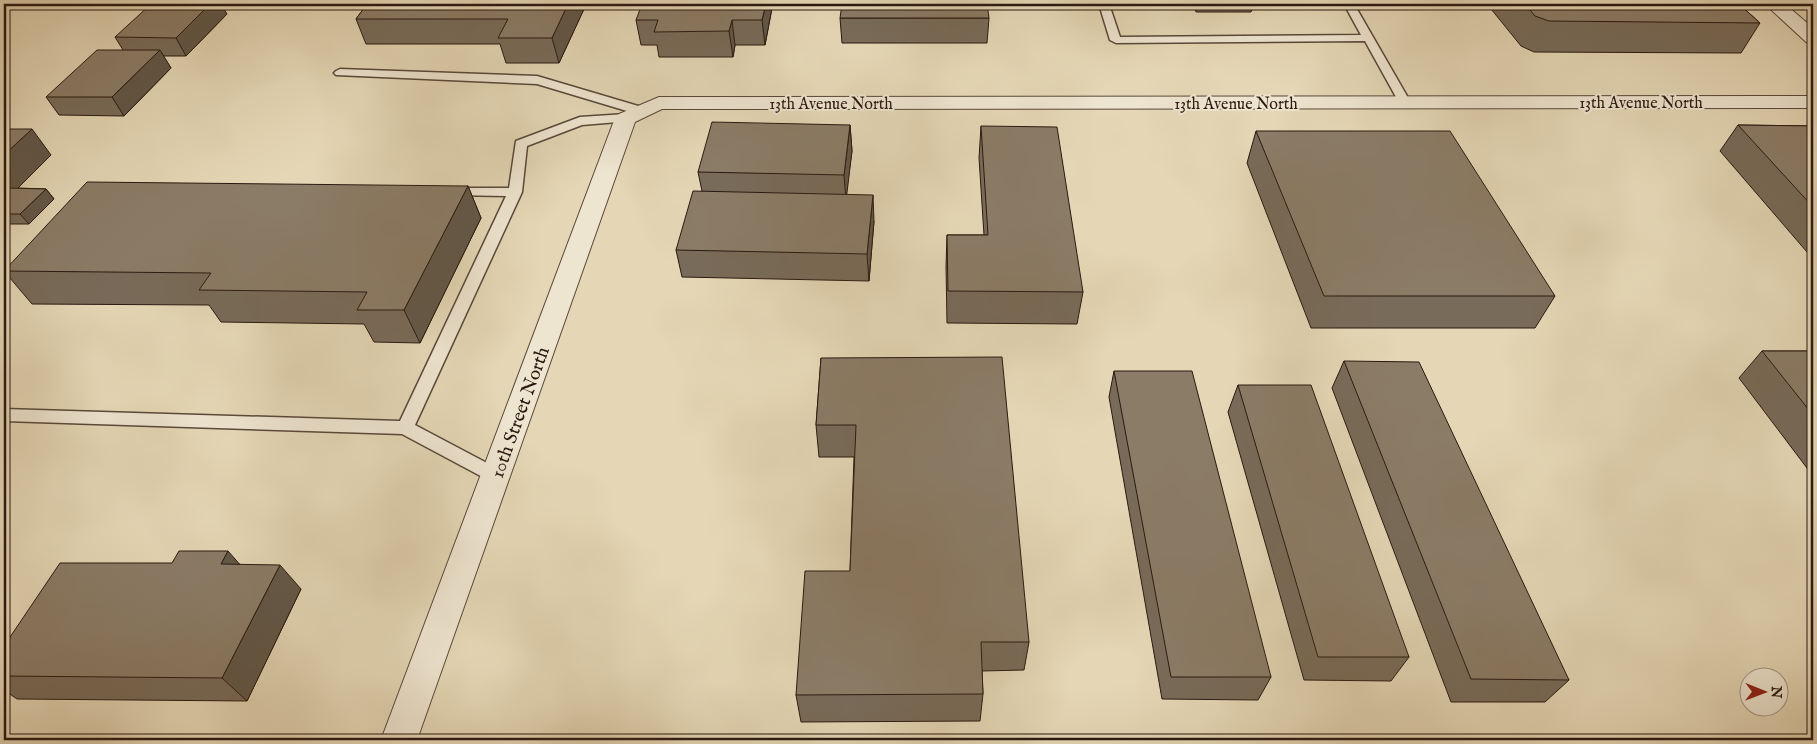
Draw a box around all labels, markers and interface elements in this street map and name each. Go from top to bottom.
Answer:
street label: 13th Avenue North [1579,94,1703,114]
street label: 13th Avenue North [769,95,893,115]
street label: 13th Avenue North [1174,95,1298,115]
street label: 10th Street North [486,344,556,482]
north arrow [1740,666,1790,716]
text: N [1767,685,1785,698]

